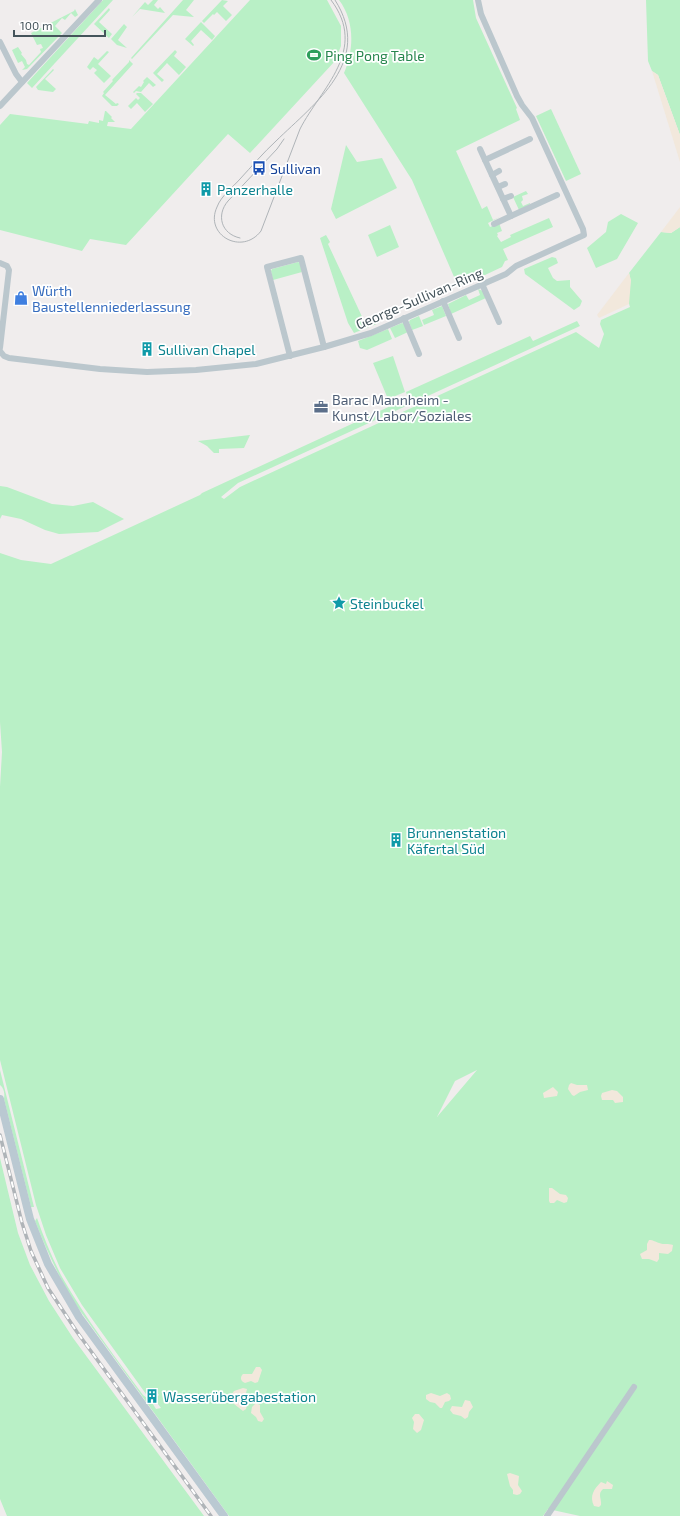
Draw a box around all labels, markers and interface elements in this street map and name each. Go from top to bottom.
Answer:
scale bar [14,12,105,38]
text: 100 m [20,18,52,32]
sports icon: Ping Pong Table [306,47,322,63]
place label: Ping Pong Table [325,47,425,64]
bus stop icon: Sullivan [251,160,267,176]
place label: Sullivan [270,160,321,177]
building icon: Panzerhalle [198,181,214,197]
place label: Panzerhalle [217,181,293,198]
street label: George-Sullivan-Ring [353,263,485,332]
place label: Würth Baustellenniederlassung [32,282,191,315]
shop icon: Würth Baustellenniederlassung [13,290,29,306]
building icon: Sullivan Chapel [139,341,155,357]
place label: Sullivan Chapel [158,341,256,358]
place label: Barac Mannheim - Kunst/Labor/Soziales [332,391,472,424]
office icon: Barac Mannheim - Kunst/Labor/Soziales [313,399,329,415]
place icon: Steinbuckel [331,595,347,611]
place label: Steinbuckel [350,595,424,612]
place label: Brunnenstation Käfertal Süd [407,824,506,857]
building icon: Brunnenstation Käfertal Süd [388,832,404,848]
building icon: Wasserübergabestation [144,1388,160,1404]
place label: Wasserübergabestation [163,1388,316,1405]

